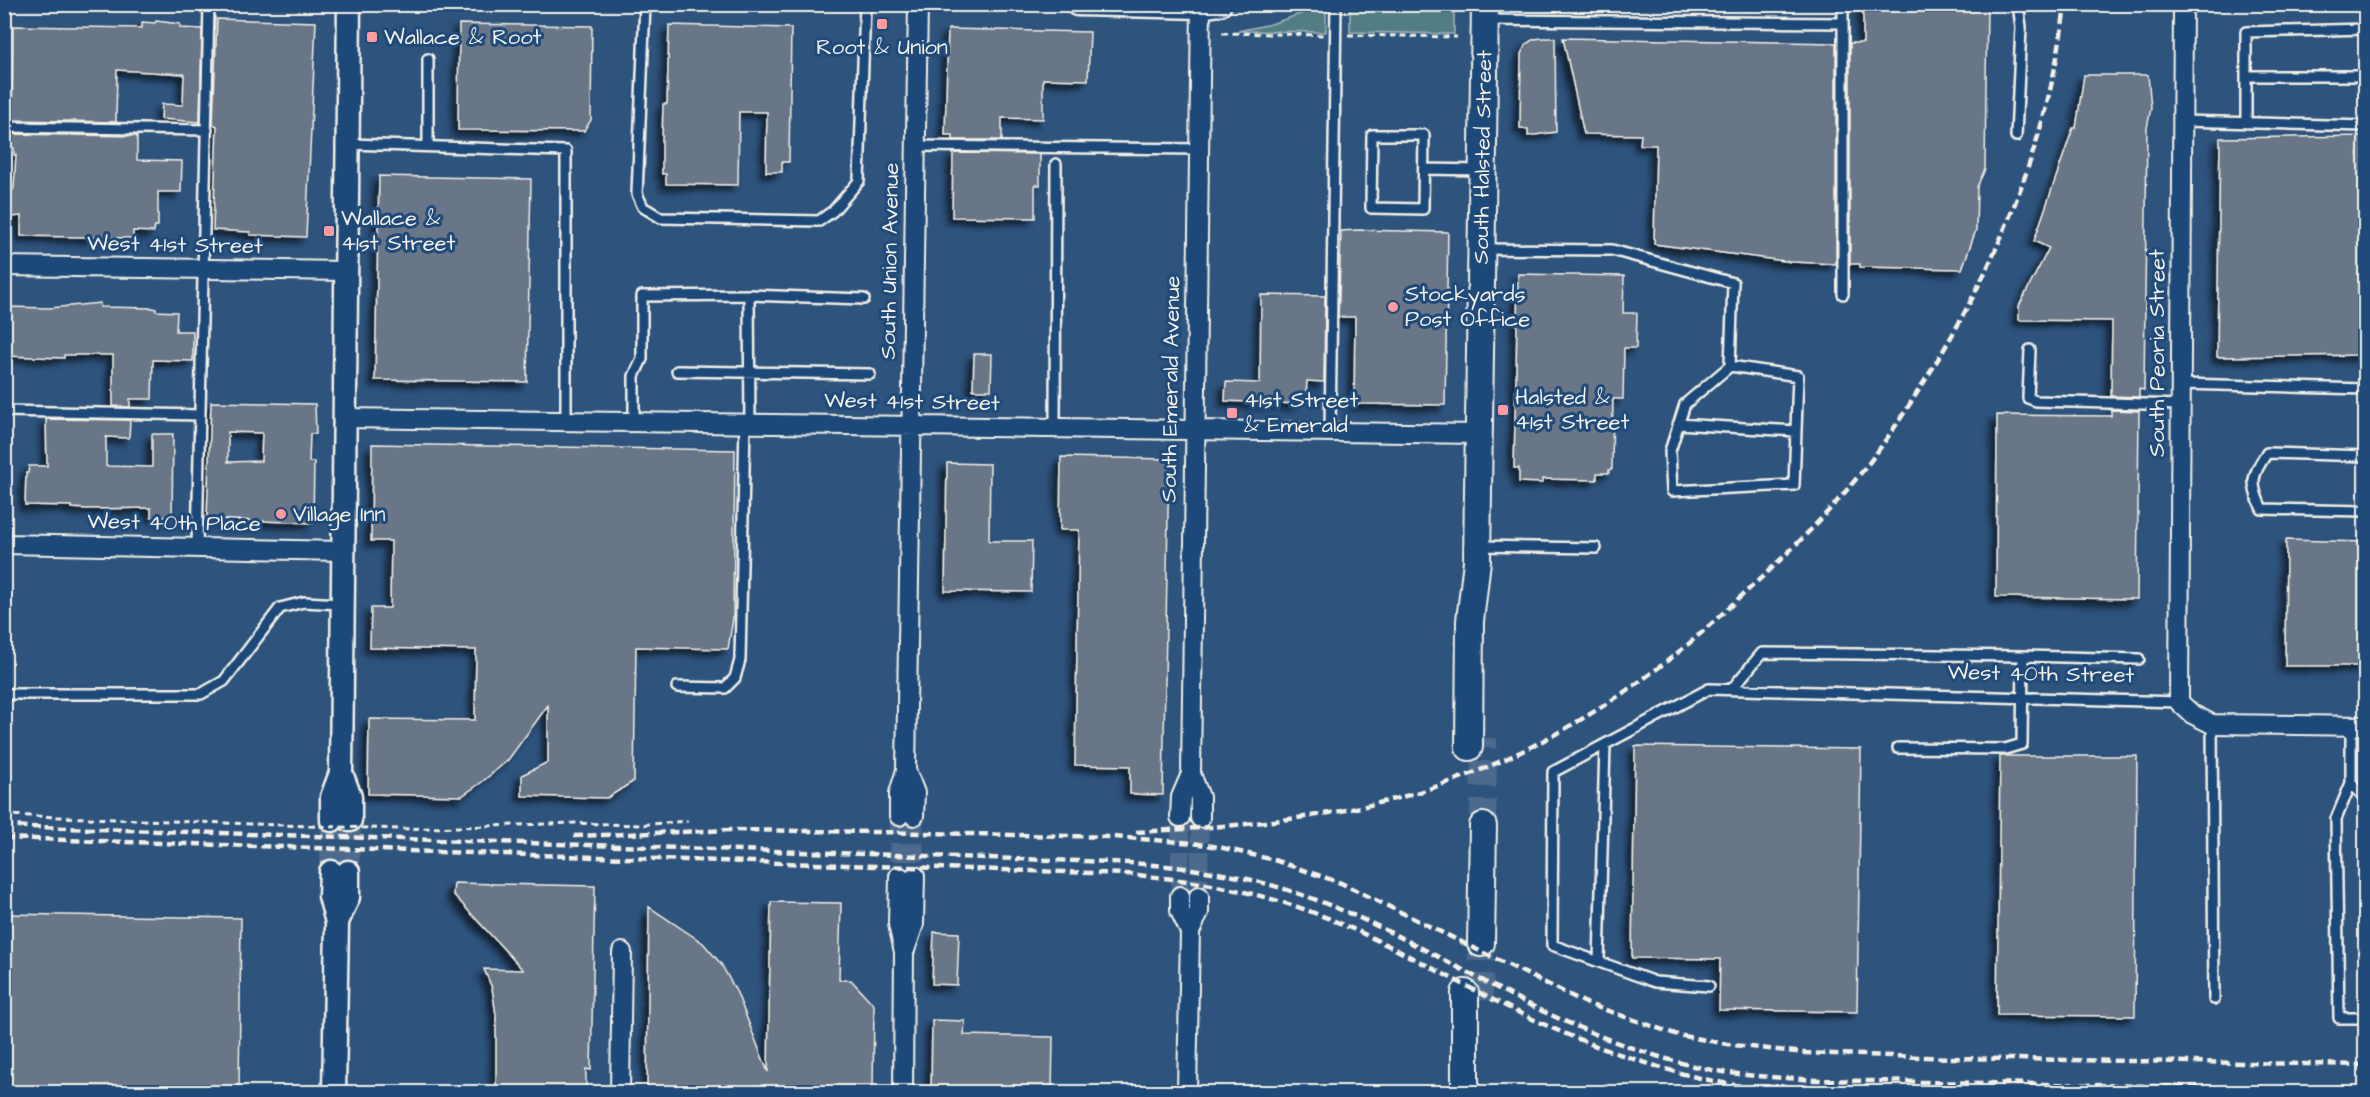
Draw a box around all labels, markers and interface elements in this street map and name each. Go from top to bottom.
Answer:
marker: Root & Union [875,17,889,31]
place label: Wallace & Root [384,22,542,53]
marker: Wallace & Root [365,30,379,44]
place label: Root & Union [816,32,948,63]
street label: South Halsted Street [1466,50,1500,264]
street label: South Union Avenue [873,162,907,360]
place label: Wallace & 41st Street [341,203,456,259]
marker: Wallace & 41st Street [322,224,336,238]
street label: West 41st Street [87,228,263,262]
street label: South Peoria Street [2142,249,2173,457]
street label: South Emerald Avenue [1154,275,1188,503]
place label: Stockyards Post Office [1405,279,1530,335]
marker: Stockyards Post Office [1386,300,1400,314]
place label: Halsted & 41st Street [1515,382,1630,438]
street label: West 41st Street [824,385,1000,419]
place label: 41st Street & Emerald [1244,385,1359,441]
marker: Halsted & 41st Street [1496,403,1510,417]
marker: 41st Street & Emerald [1225,406,1239,420]
place label: Village Inn [293,499,386,531]
street label: West 40th Place [87,506,261,540]
marker: Village Inn [274,507,288,521]
street label: West 40th Street [1947,657,2135,691]

